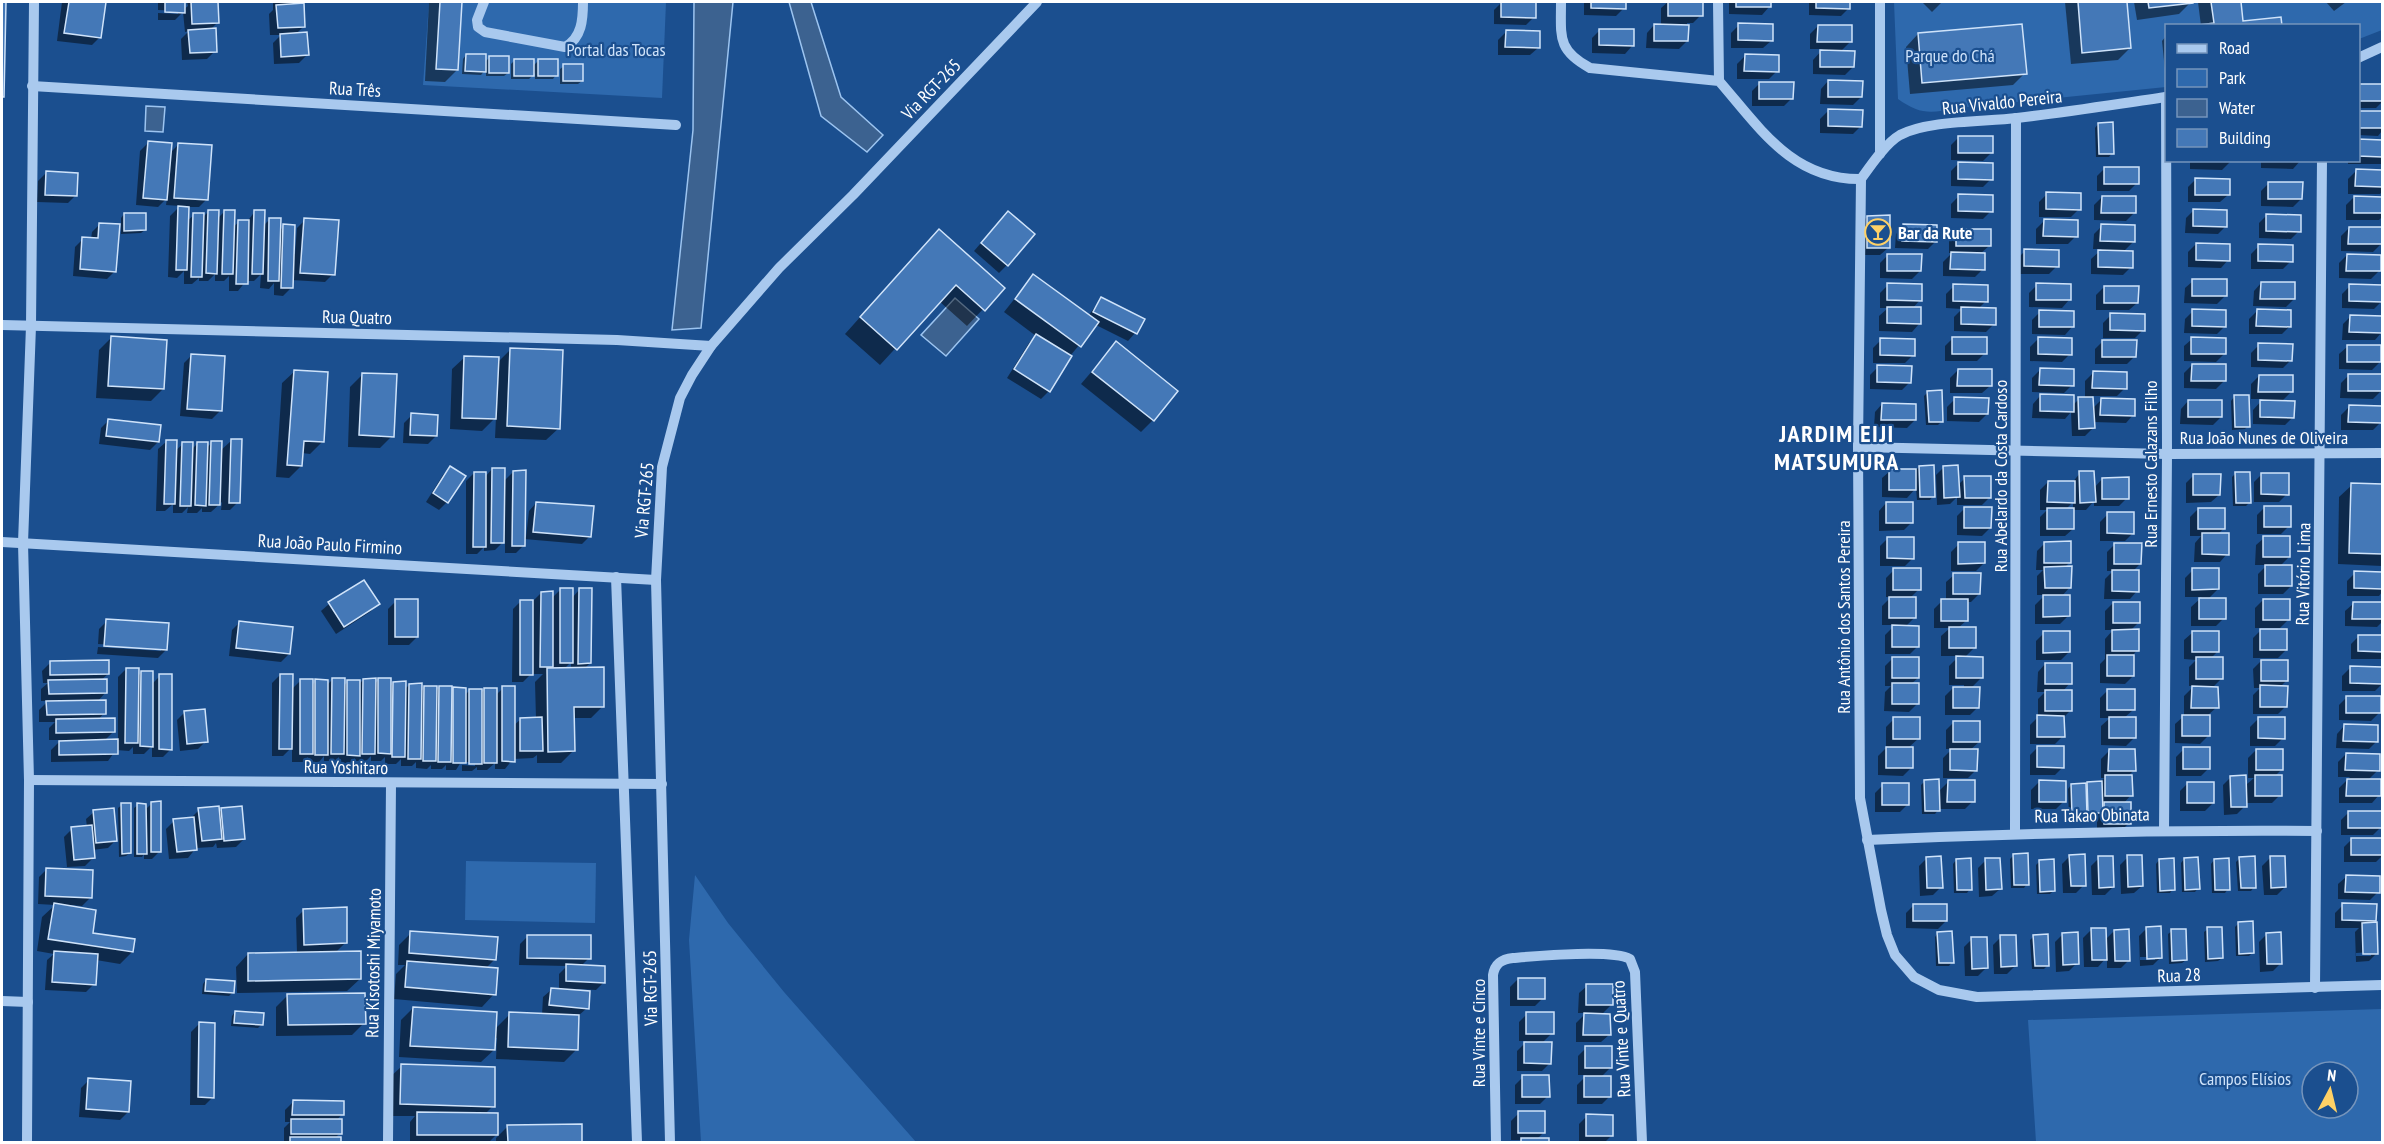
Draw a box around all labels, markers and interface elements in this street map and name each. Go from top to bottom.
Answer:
legend [2165,24,2360,162]
text: Road [2219,36,2250,59]
park label: Portal das Tocas [567,38,665,61]
park label: Parque do Chá [1905,44,1995,67]
street label: Via RGT-265 [896,54,966,125]
text: Park [2219,66,2246,89]
street label: Rua Três [328,76,382,102]
street label: Rua Vivaldo Pereira [1941,84,2063,120]
text: Water [2219,96,2255,119]
text: Building [2219,126,2271,149]
bar icon: Bar da Rute [1863,217,1893,247]
place label: Bar da Rute [1898,221,1973,244]
street label: Rua Quatro [322,305,392,329]
street label: Rua Abelardo da Costa Cardoso [1989,380,2012,572]
street label: Rua Ernesto Calazans Filho [2139,380,2162,548]
district label: JARDIM EIJI MATSUMURA [1774,418,1900,477]
street label: Rua João Nunes de Oliveira [2180,426,2348,449]
street label: Via RGT-265 [629,461,659,540]
street label: Rua Antônio dos Santos Pereira [1832,520,1855,714]
street label: Rua Vitório Lima [2291,523,2315,625]
street label: Rua João Paulo Firmino [257,529,403,559]
street label: Rua Yoshitaro [304,755,389,779]
street label: Rua Takao Obinata [2034,802,2150,828]
street label: Rua Kisotoshi Miyamoto [360,888,386,1038]
street label: Via RGT-265 [638,950,662,1027]
street label: Rua 28 [2157,963,2201,987]
street label: Rua Vinte e Cinco [1467,979,1490,1087]
street label: Rua Vinte e Quatro [1606,980,1636,1098]
north arrow [2300,1060,2360,1120]
text: N [2326,1065,2337,1086]
park label: Campos Elísios [2199,1067,2291,1090]

